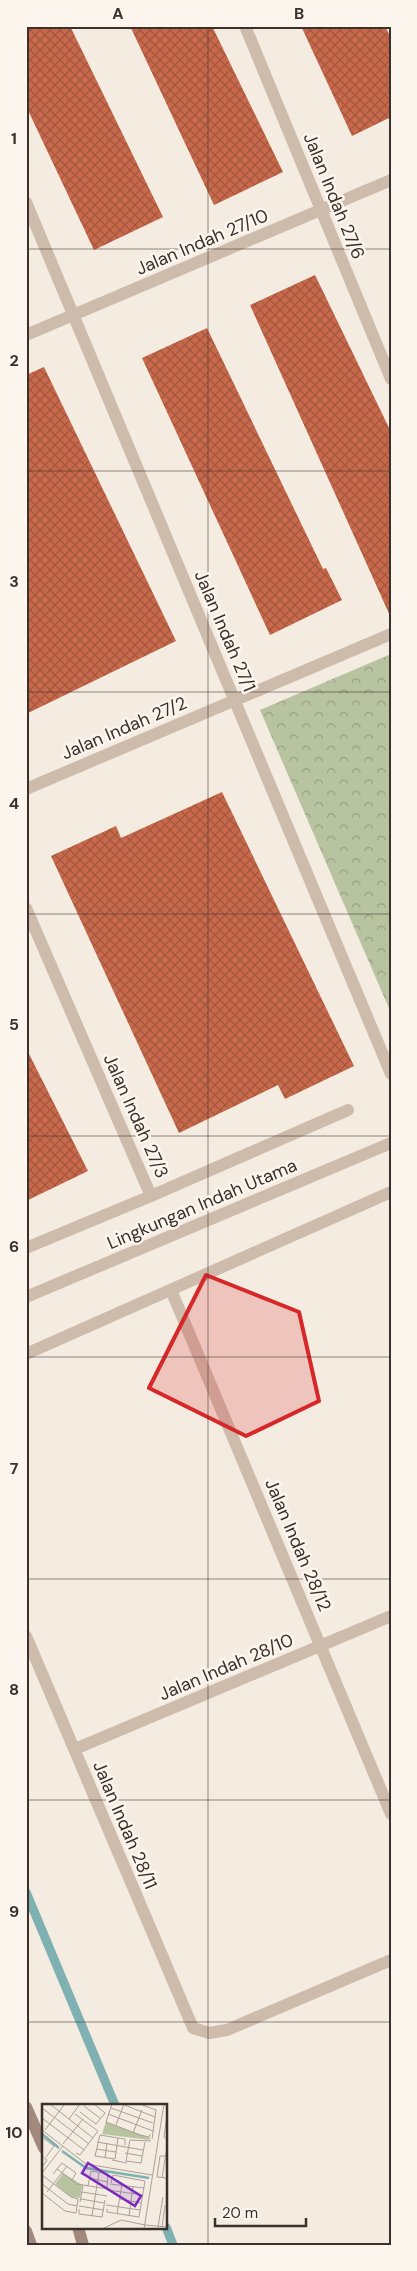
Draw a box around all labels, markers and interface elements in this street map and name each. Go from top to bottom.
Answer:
text: A [112,3,124,24]
text: B [294,3,304,24]
text: 1 [11,128,17,149]
street label: Jalan Indah 27/6 [298,129,370,263]
street label: Jalan Indah 27/10 [132,203,272,281]
text: 2 [9,350,19,371]
street label: Jalan Indah 27/1 [189,567,261,695]
text: 3 [9,571,19,592]
street label: Jalan Indah 27/2 [58,691,190,765]
text: 4 [9,793,19,814]
text: 5 [9,1014,19,1035]
street label: Jalan Indah 27/3 [98,1050,174,1182]
street label: Lingkungan Indah Utama [103,1153,301,1255]
text: 6 [9,1236,19,1257]
text: 7 [10,1458,19,1479]
street label: Jalan Indah 28/12 [259,1475,337,1615]
street label: Jalan Indah 28/10 [155,1628,297,1706]
text: 8 [9,1679,19,1700]
street label: Jalan Indah 28/11 [87,1757,163,1893]
text: 9 [9,1901,19,1922]
inset map [42,2104,168,2228]
text: 10 [5,2122,23,2143]
scale bar [215,2196,306,2228]
text: 20 m [222,2203,258,2223]

